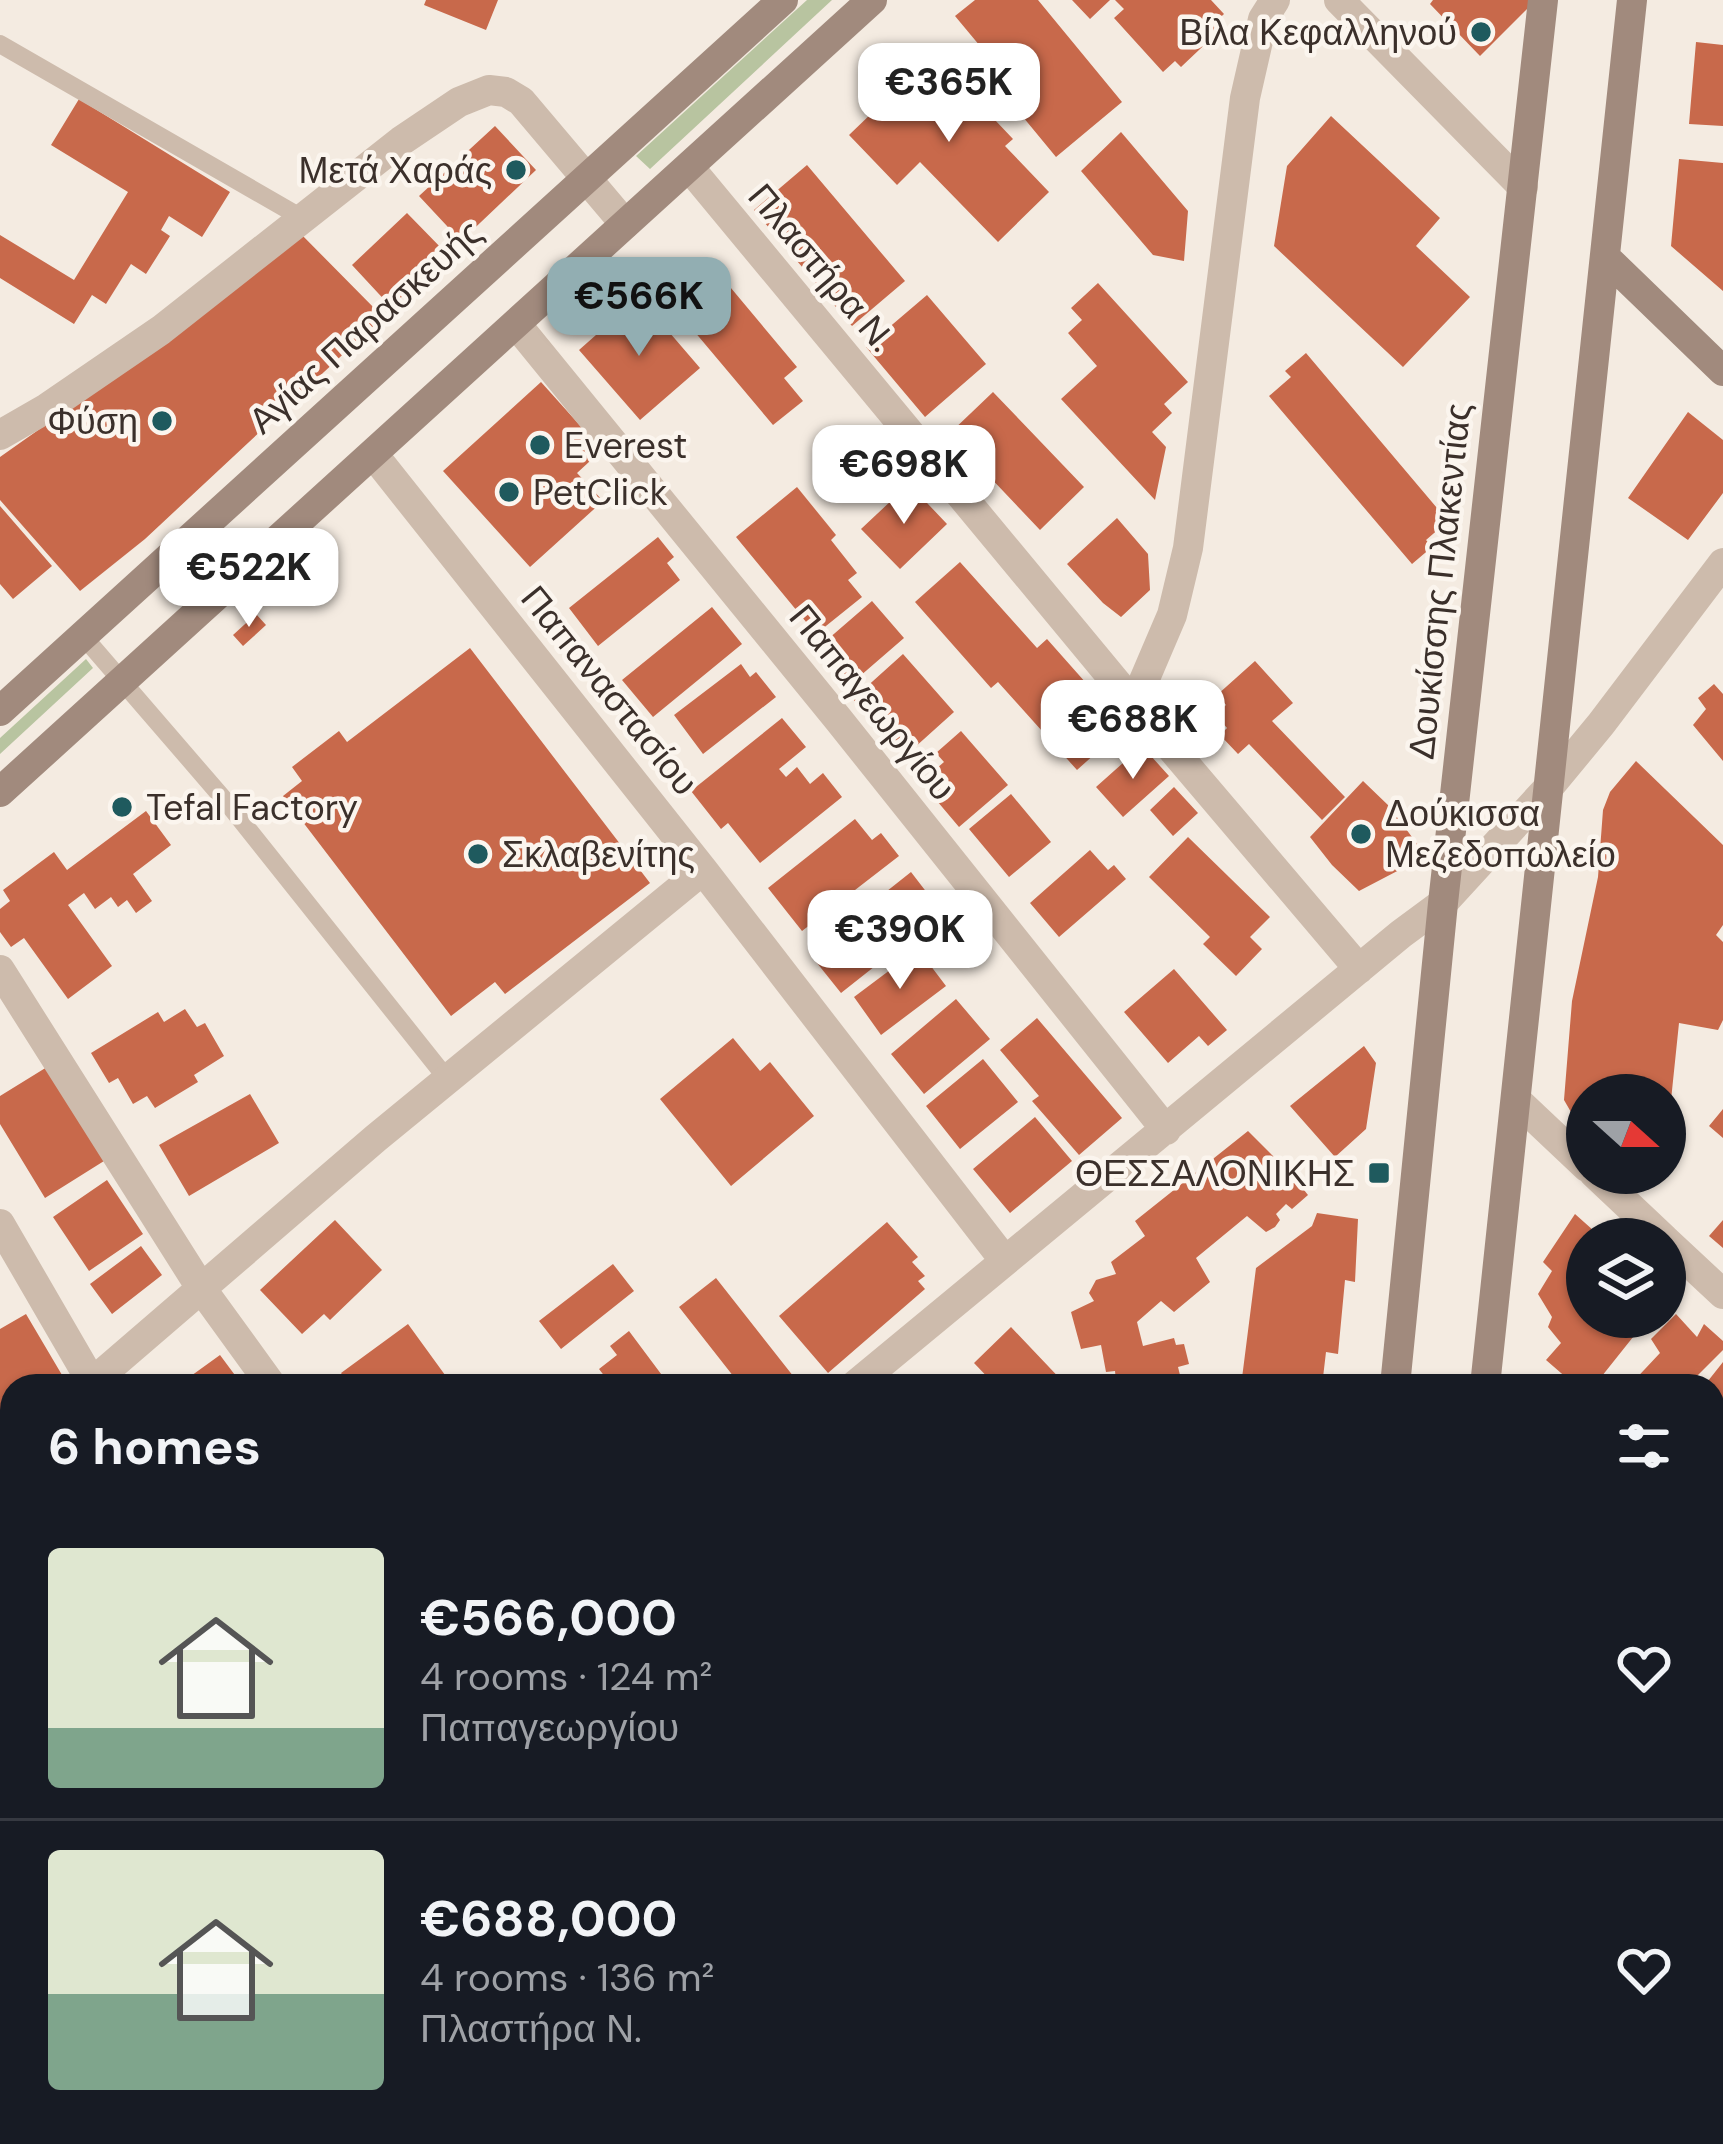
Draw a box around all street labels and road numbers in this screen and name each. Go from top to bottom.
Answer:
street label: Πλαστήρα Ν. [738,174,905,361]
street label: Αγίας Παρασκευής [239,209,492,444]
street label: Δουκίσσης Πλακεντίας [1397,401,1482,761]
street label: Παπαναστασίου [511,576,709,805]
street label: Παπαγεωργίου [779,595,966,810]

